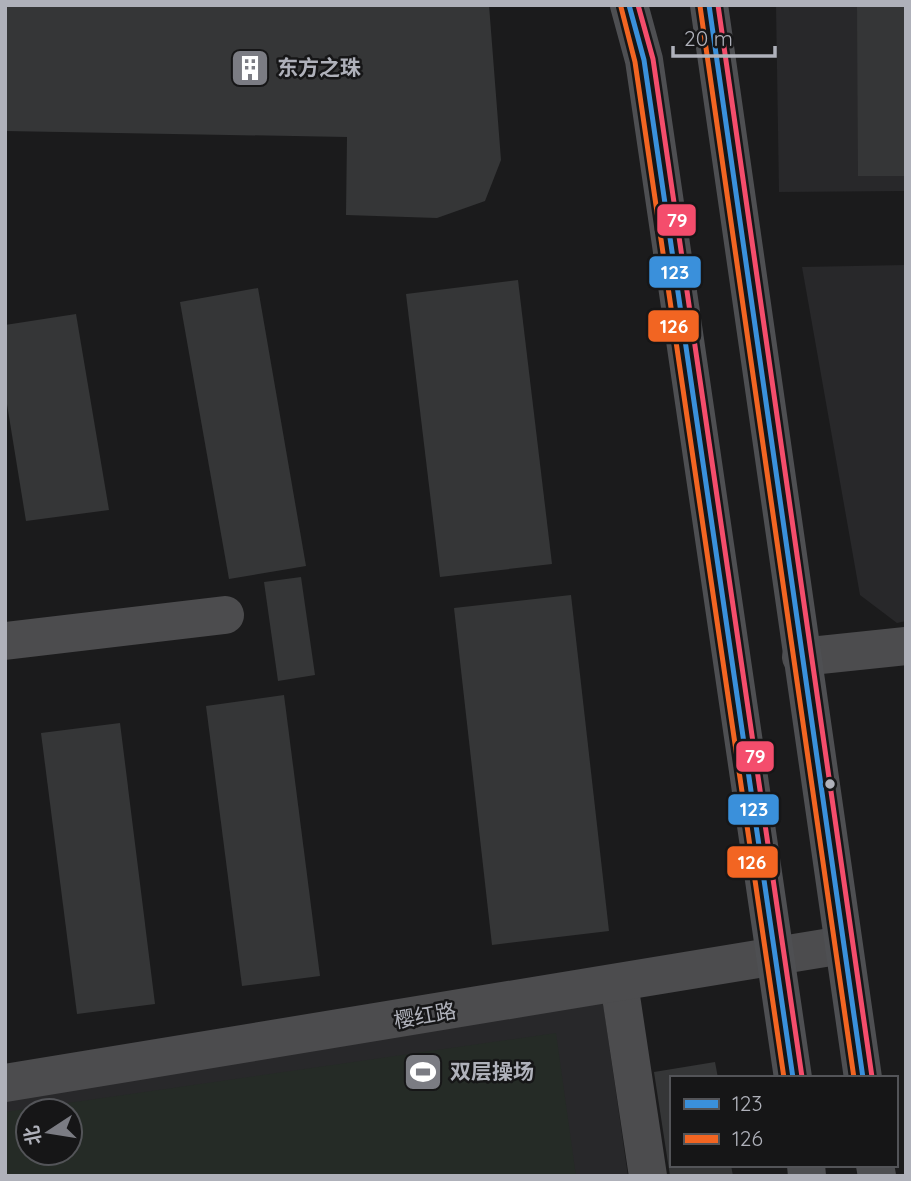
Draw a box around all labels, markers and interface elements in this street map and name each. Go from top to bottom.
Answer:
scale bar [673,14,774,58]
text: 20 m [684,25,733,51]
building icon: 东方之珠 [229,47,271,89]
place label: 东方之珠 [277,54,361,80]
line badge: 79 [656,203,697,237]
text: 79 [666,208,688,232]
line badge: 123 [648,255,702,289]
text: 123 [661,260,689,284]
line badge: 126 [647,309,700,343]
text: 126 [660,314,688,338]
line badge: 79 [735,740,775,773]
text: 79 [744,744,766,768]
unlabelled marker [823,777,837,791]
line badge: 123 [727,793,780,826]
text: 123 [740,797,768,821]
line badge: 126 [726,845,779,879]
text: 126 [738,850,766,874]
street label: 樱红路 [392,997,458,1033]
sports icon: 双层操场 [402,1051,444,1093]
place label: 双层操场 [450,1058,534,1084]
legend [670,1076,897,1167]
text: 123 [732,1090,762,1116]
north arrow [14,1097,84,1167]
text: 北 [19,1124,46,1147]
text: 126 [732,1125,763,1151]

